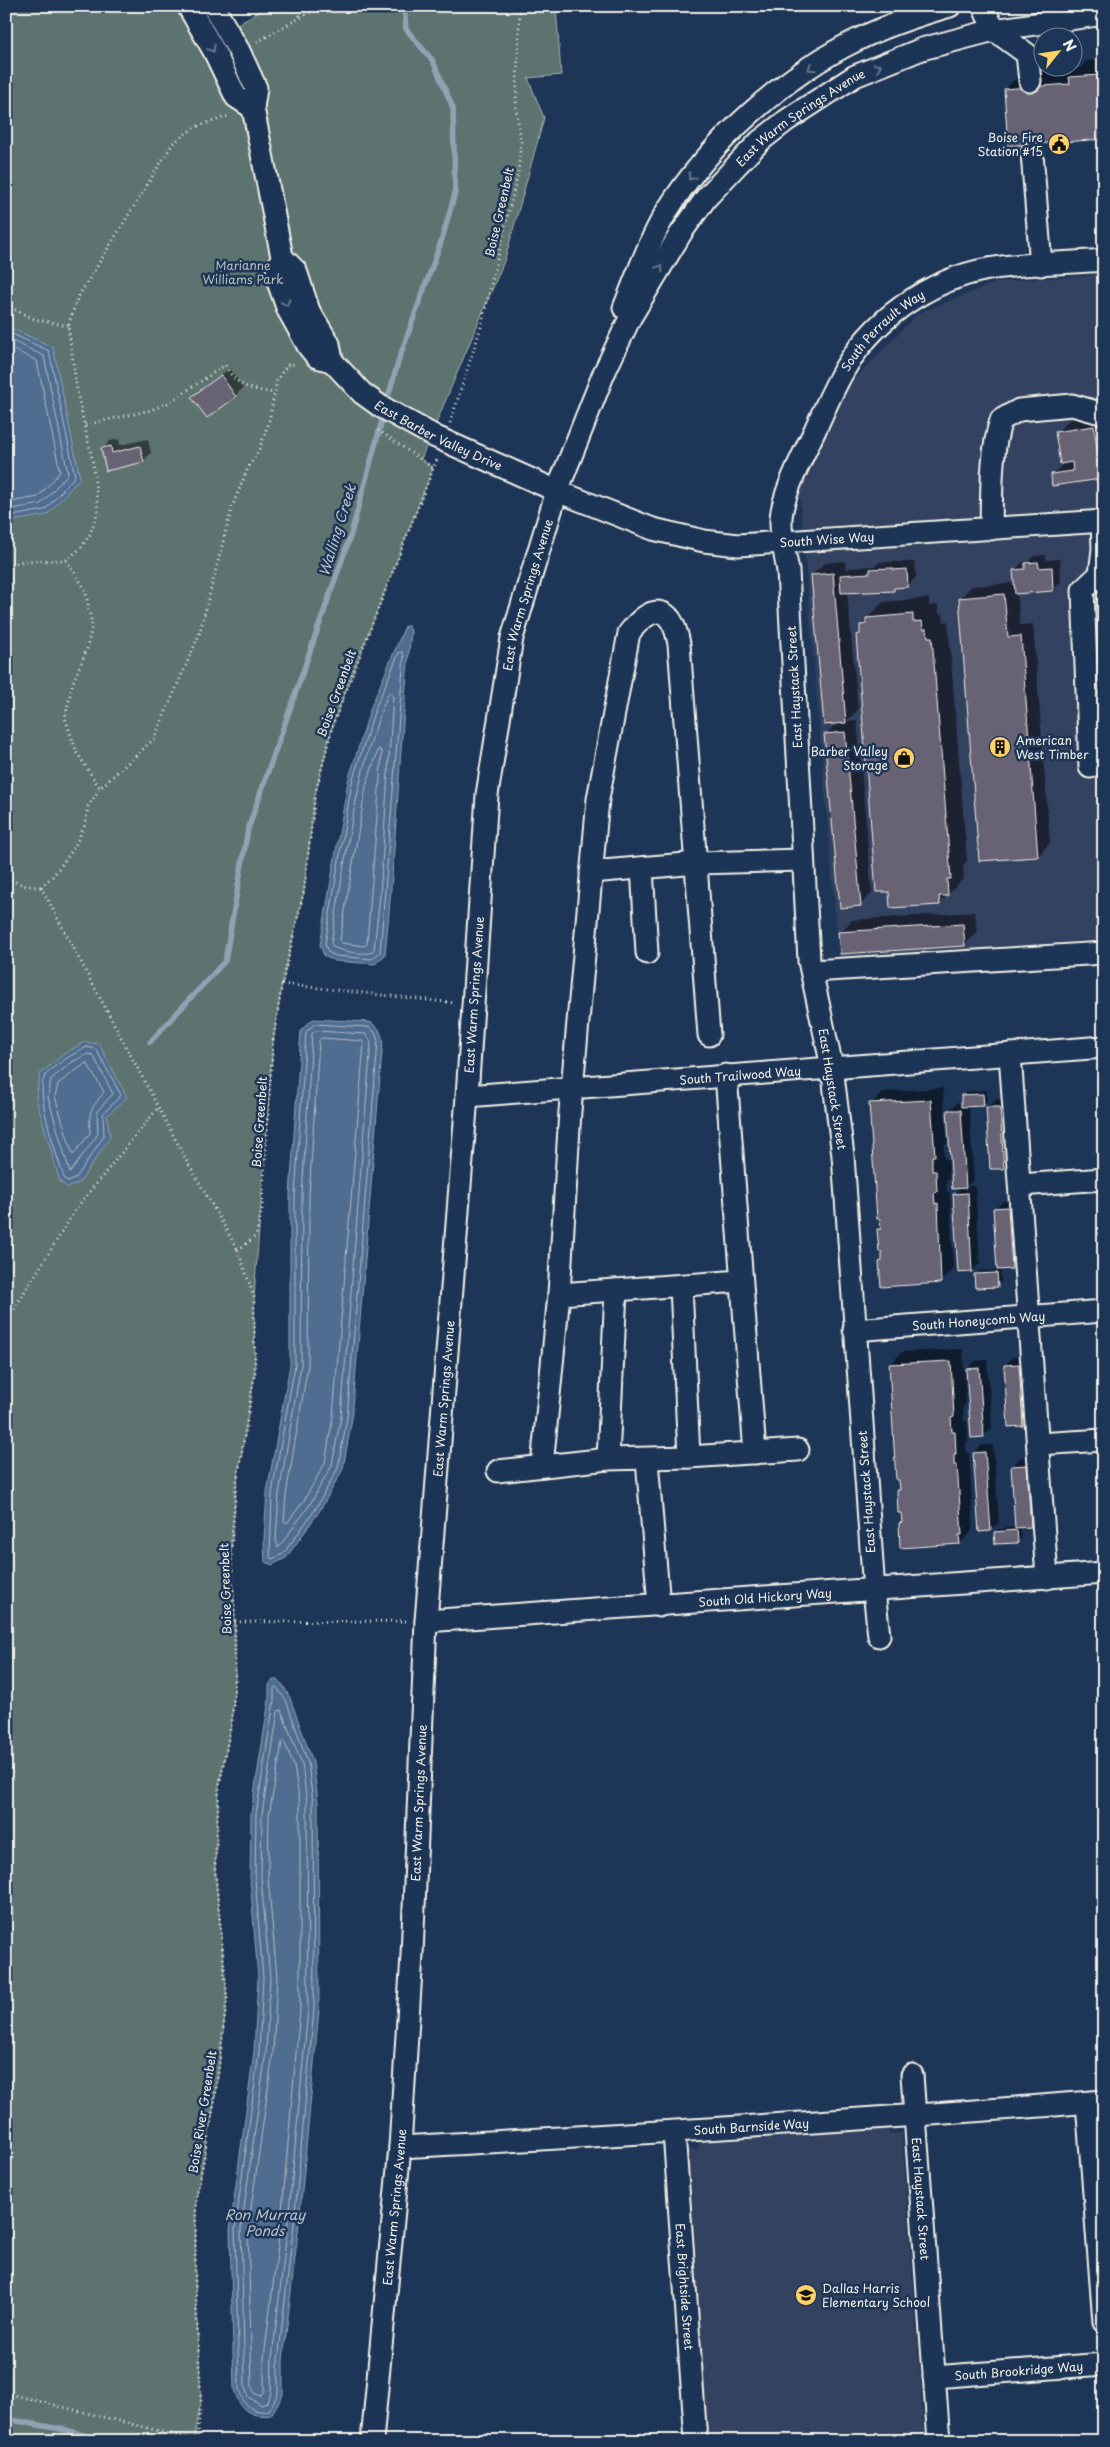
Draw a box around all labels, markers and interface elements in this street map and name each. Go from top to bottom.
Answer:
north arrow [1032,28,1082,78]
text: N [1058,35,1082,55]
one-way arrow [206,43,216,52]
one-way arrow [807,62,816,71]
one-way arrow [873,63,882,73]
street label: East Warm Springs Avenue [731,64,868,170]
place label: Boise Fire Station #15 [978,128,1043,160]
public building icon: Boise Fire Station #15 [1047,132,1071,156]
street label: Boise Greenbelt [480,165,518,259]
one-way arrow [689,171,697,180]
park label: Marianne Williams Park [203,256,283,288]
one-way arrow [654,265,664,274]
street label: South Perrault Way [836,285,928,375]
one-way arrow [280,298,290,306]
street label: East Barber Valley Drive [371,396,505,474]
water label: Walling Creek [313,480,361,579]
street label: East Warm Springs Avenue [498,516,557,672]
street label: South Wise Way [779,527,875,551]
street label: East Haystack Street [782,625,806,749]
street label: Boise Greenbelt [312,647,360,739]
place label: American West Timber [1016,731,1089,763]
building icon: American West Timber [988,735,1012,759]
place label: Barber Valley Storage [810,742,888,774]
shop icon: Barber Valley Storage [892,746,916,770]
street label: East Warm Springs Avenue [460,915,488,1074]
street label: East Haystack Street [815,1027,851,1151]
street label: South Trailwood Way [679,1061,802,1089]
street label: Boise Greenbelt [247,1075,271,1168]
street label: South Honeycomb Way [911,1306,1046,1335]
street label: East Warm Springs Avenue [428,1319,458,1478]
street label: East Haystack Street [853,1430,879,1554]
street label: Boise Greenbelt [214,1543,236,1635]
street label: South Old Hickory Way [698,1583,833,1611]
street label: East Warm Springs Avenue [406,1724,431,1882]
street label: Boise River Greenbelt [183,2049,221,2175]
street label: South Barnside Way [693,2114,810,2139]
street label: East Warm Springs Avenue [378,2128,410,2286]
street label: East Haystack Street [908,2137,935,2261]
water label: Ron Murray Ponds [225,2204,306,2241]
street label: East Brightside Street [672,2223,699,2351]
place label: Dallas Harris Elementary School [822,2279,930,2311]
school or university icon: Dallas Harris Elementary School [794,2283,818,2307]
street label: South Brookridge Way [954,2357,1084,2384]

